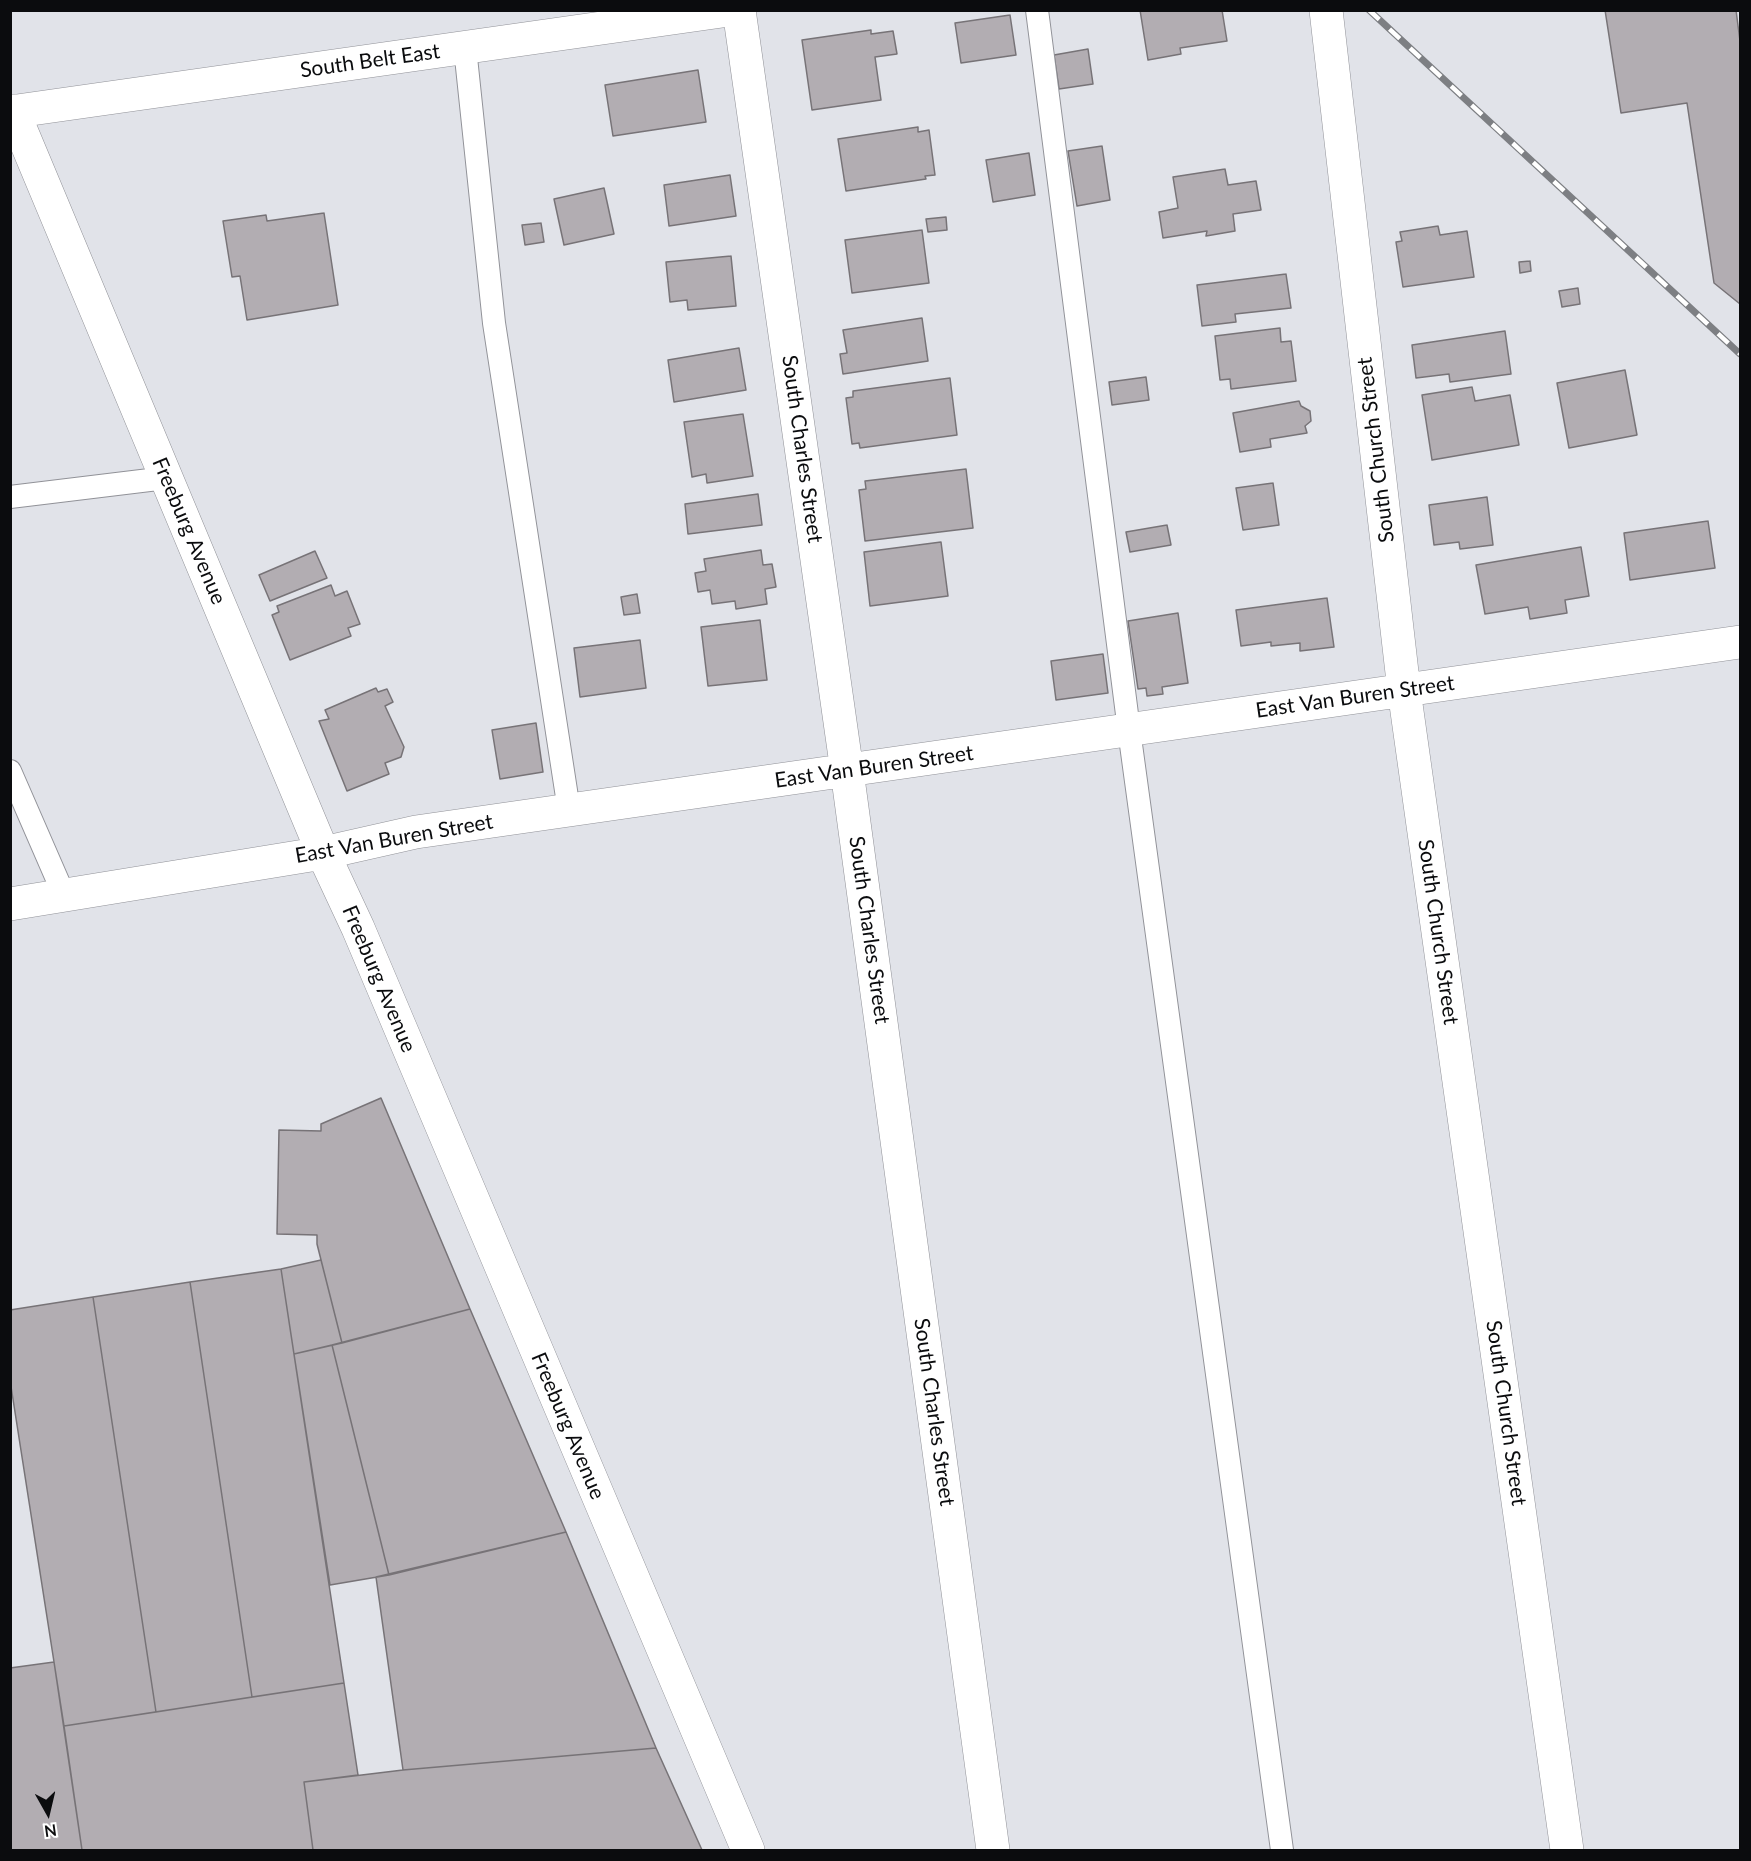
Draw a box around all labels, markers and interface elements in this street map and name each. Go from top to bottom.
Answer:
street label: South Belt East [298,39,442,83]
street label: South Charles Street [776,354,828,544]
street label: South Church Street [1352,356,1400,544]
street label: Freeburg Avenue [147,454,231,608]
street label: East Van Buren Street [1254,671,1456,723]
street label: East Van Buren Street [773,741,975,793]
street label: East Van Buren Street [293,809,495,869]
street label: South Charles Street [843,835,895,1025]
street label: South Church Street [1413,838,1463,1026]
street label: Freeburg Avenue [337,902,421,1056]
street label: South Charles Street [908,1317,960,1507]
street label: South Church Street [1481,1319,1531,1507]
street label: Freeburg Avenue [526,1349,610,1503]
north arrow [18,1783,78,1843]
text: N [43,1821,58,1842]

